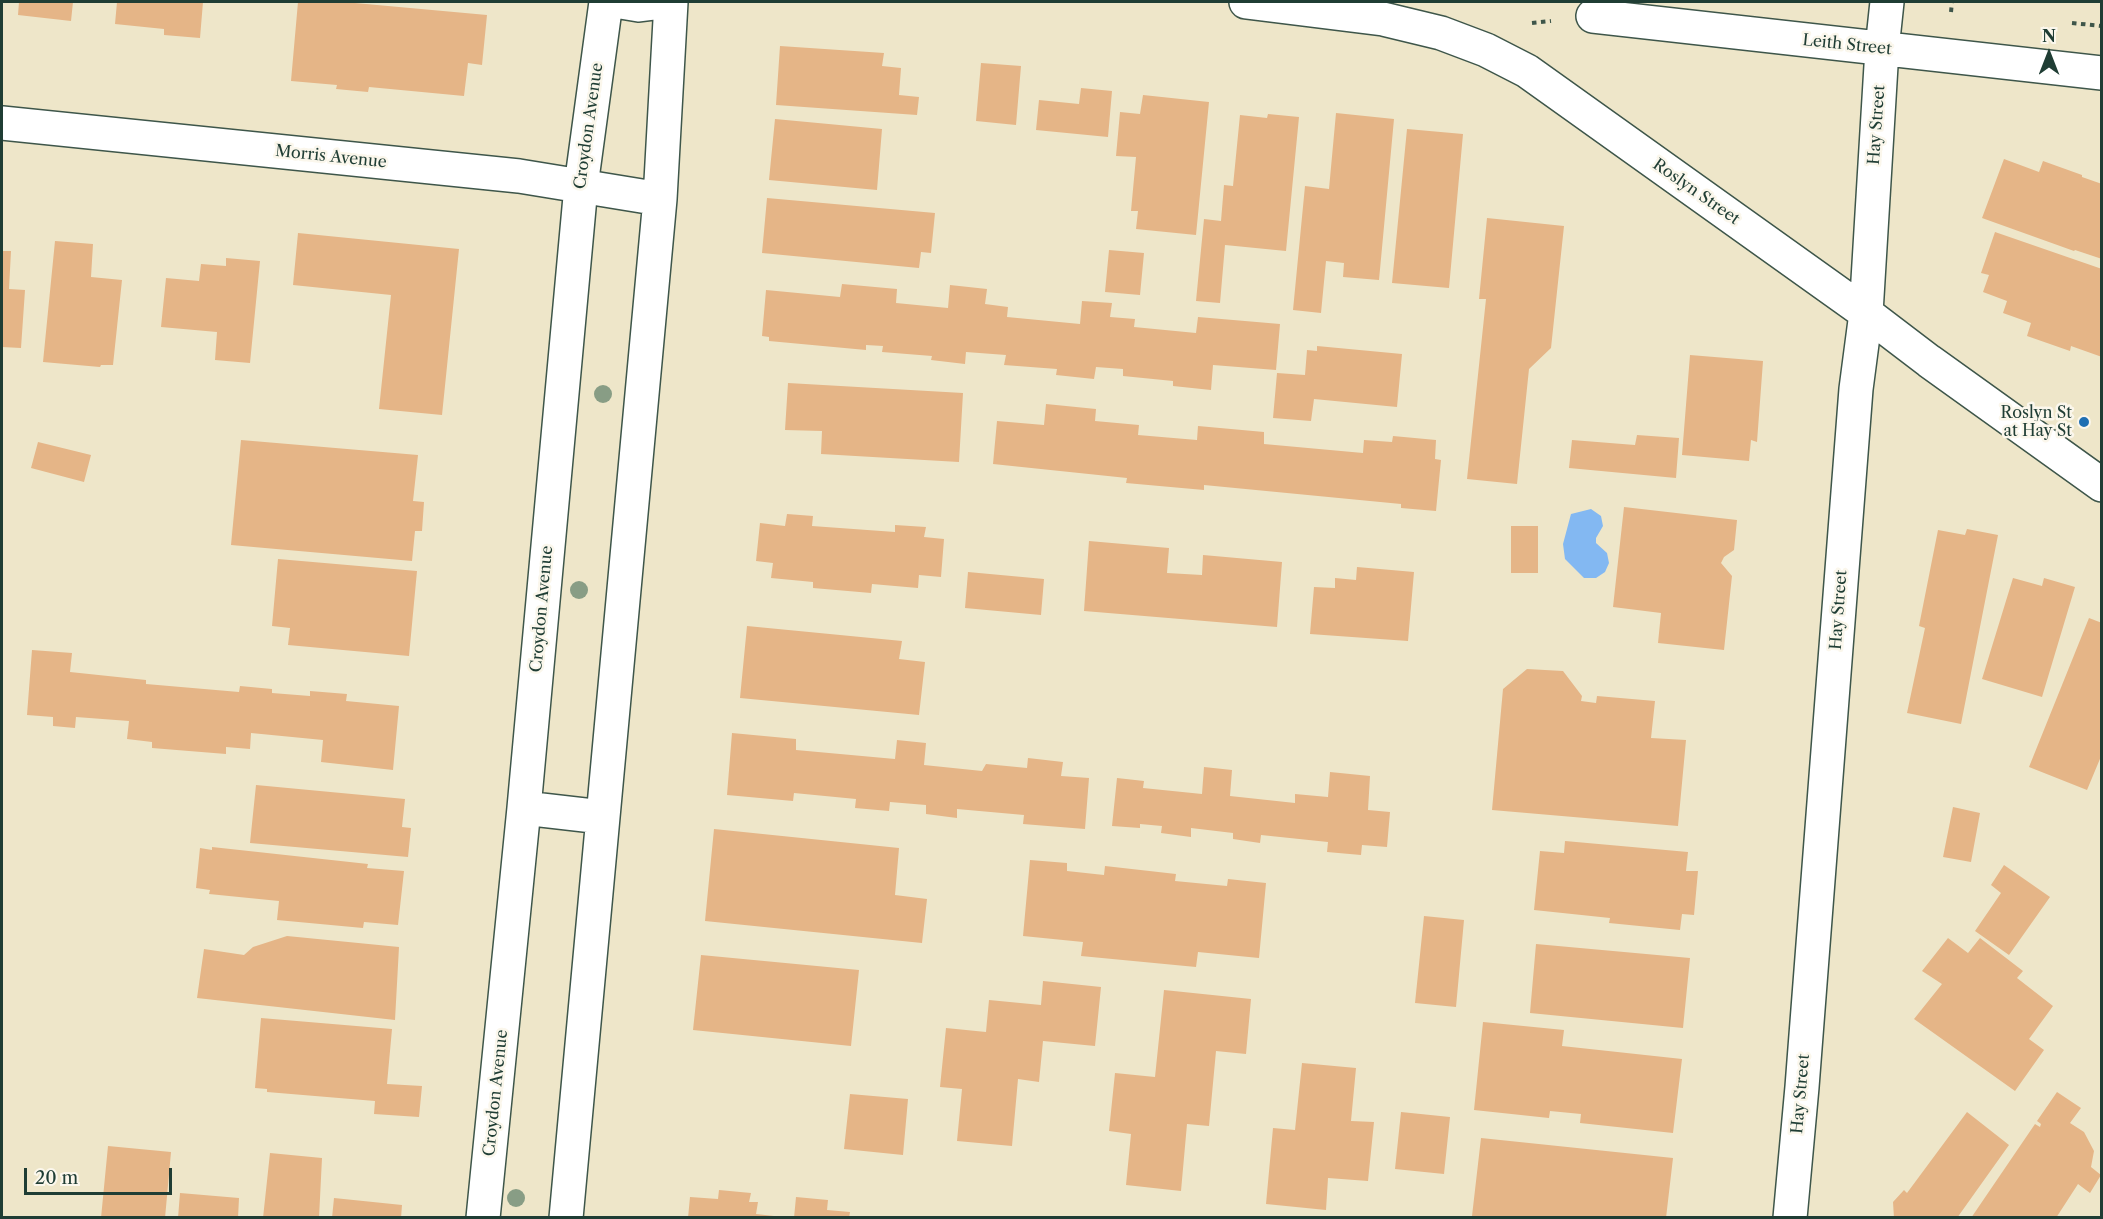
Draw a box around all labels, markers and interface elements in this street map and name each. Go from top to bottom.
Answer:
north arrow [2019,24,2079,84]
text: N [2042,26,2056,46]
street label: Leith Street [1801,31,1893,59]
street label: Croydon Avenue [571,62,607,190]
street label: Hay Street [1865,84,1889,166]
street label: Morris Avenue [274,142,388,172]
street label: Roslyn Street [1649,155,1743,229]
place label: Roslyn St at Hay St [2001,403,2072,441]
marker: Roslyn St at Hay St [2077,415,2091,429]
street label: Croydon Avenue [527,545,557,673]
street label: Hay Street [1827,569,1851,651]
street label: Croydon Avenue [480,1029,512,1157]
street label: Hay Street [1788,1053,1814,1135]
scale bar [27,1156,176,1194]
text: 20 m [35,1167,78,1189]

